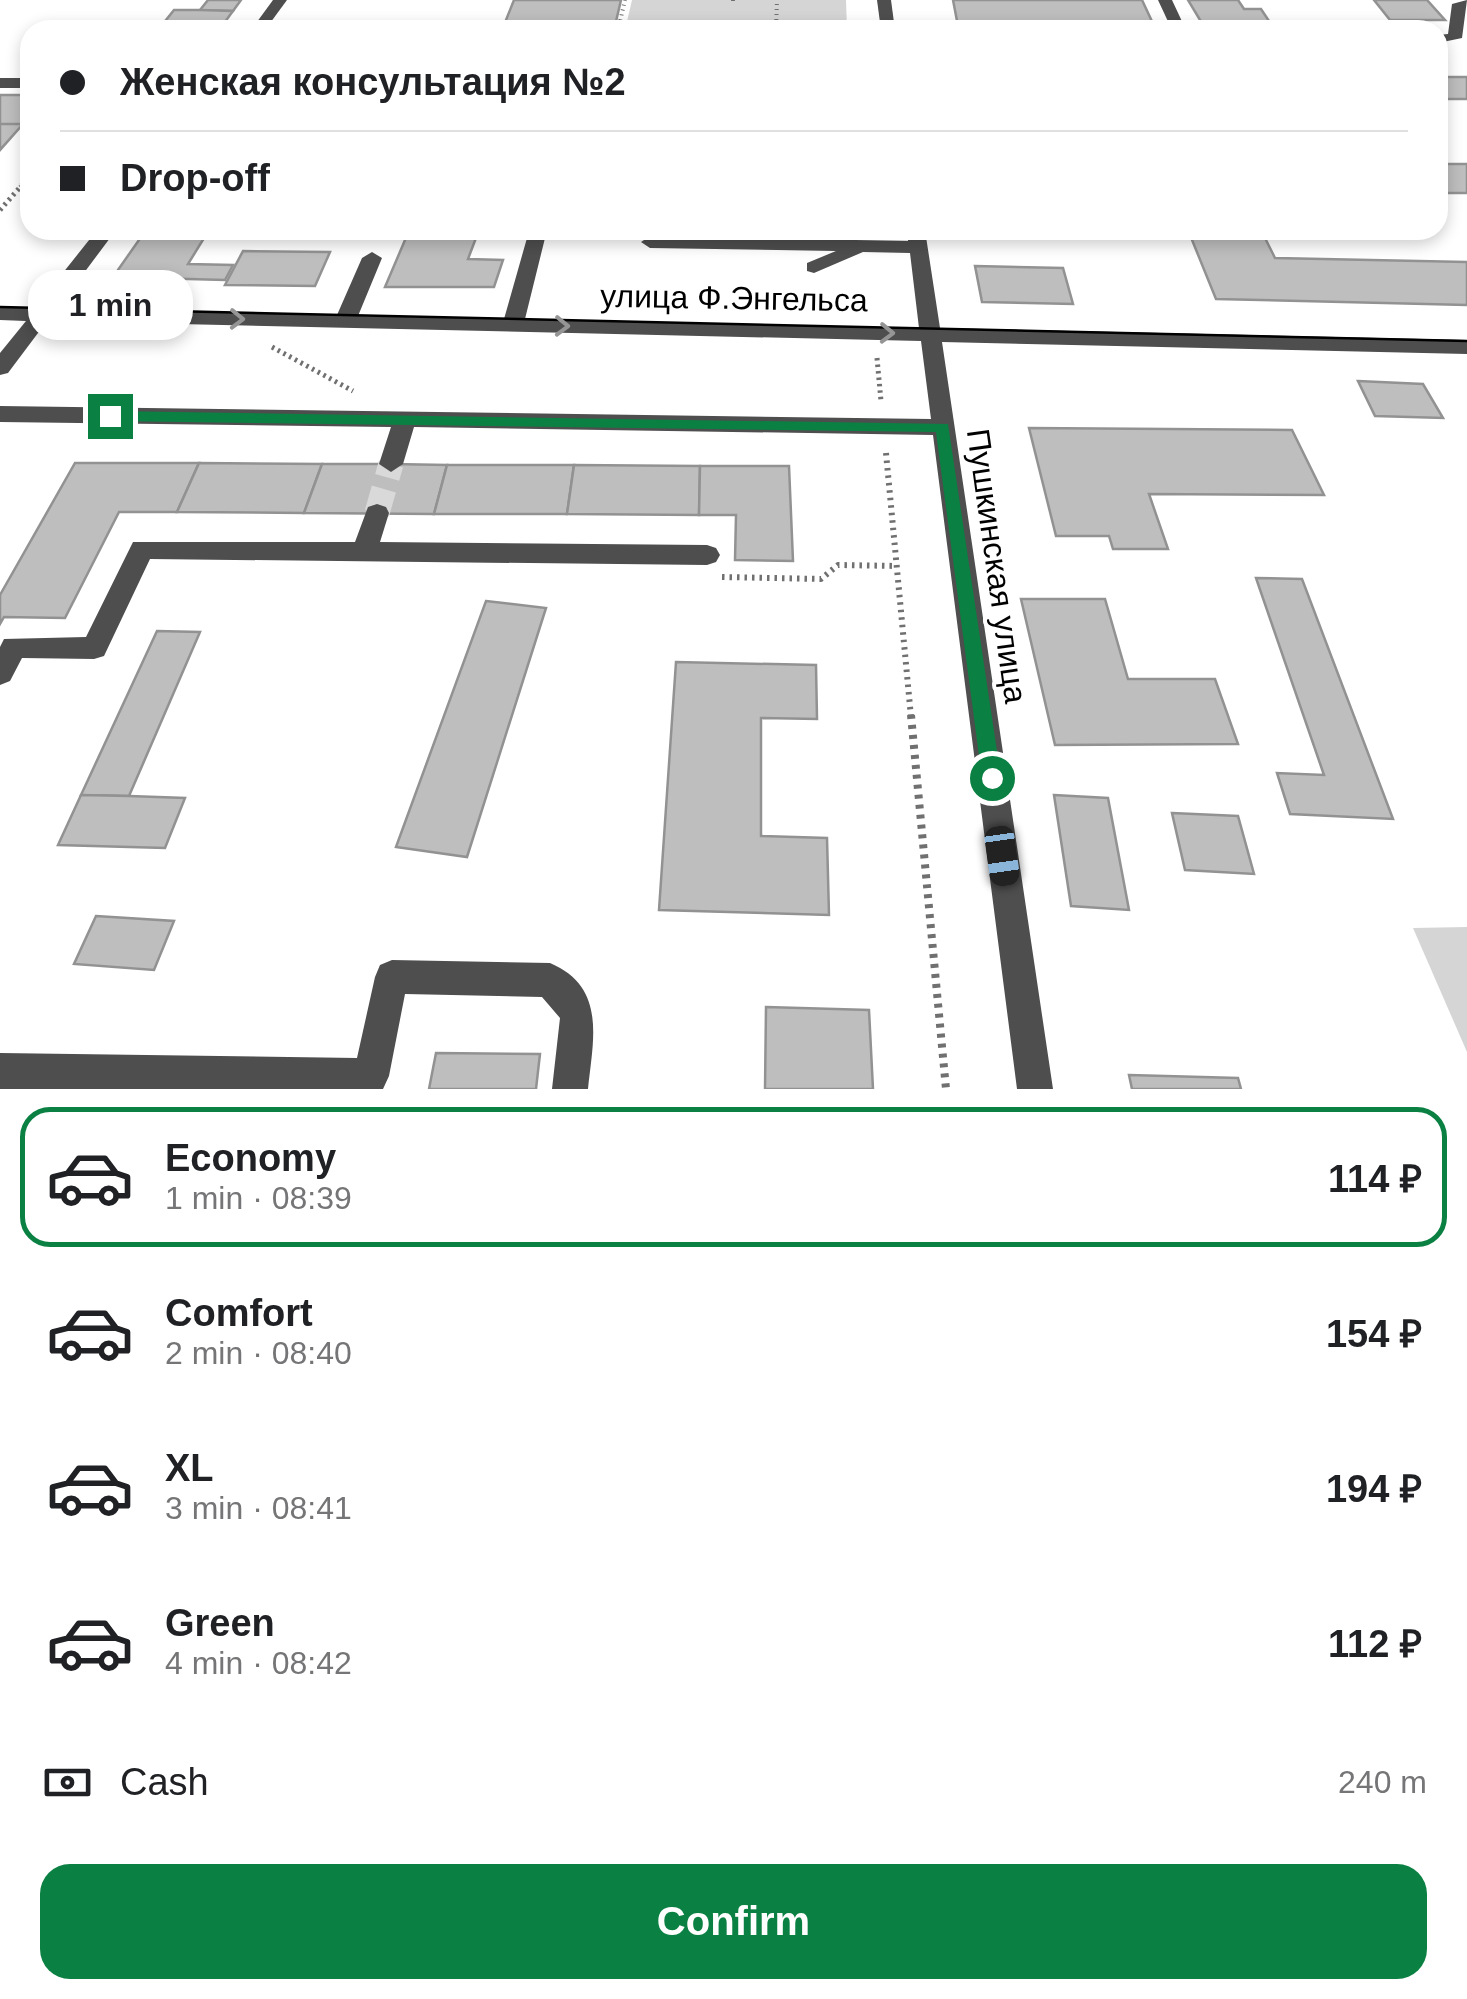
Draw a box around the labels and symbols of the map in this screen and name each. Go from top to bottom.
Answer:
callout: 1 min [28,271,192,341]
street label: улица Ф.Энгельса [600,278,868,318]
one-way arrow [230,308,246,330]
one-way arrow [555,316,571,337]
one-way arrow [880,323,896,344]
route end [88,394,133,439]
street label: Пушкинская улица [960,426,1034,706]
route start [970,756,1015,801]
car [983,824,1021,888]

